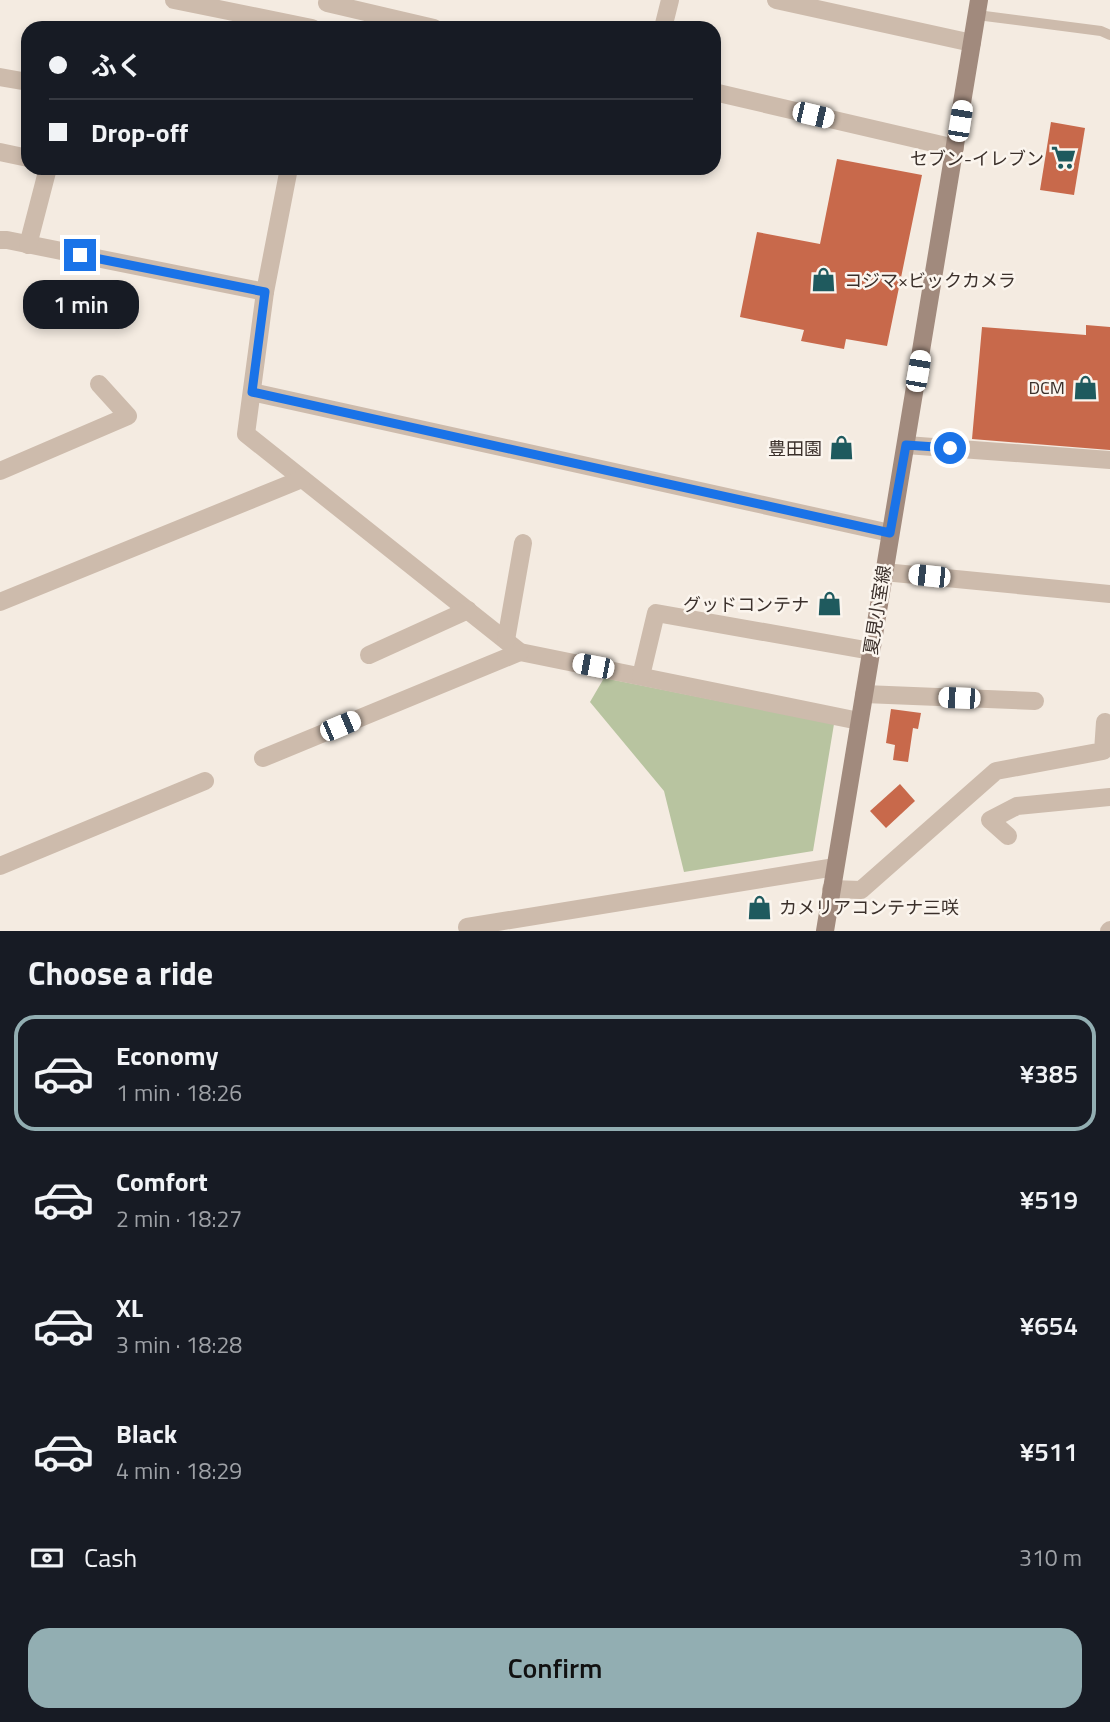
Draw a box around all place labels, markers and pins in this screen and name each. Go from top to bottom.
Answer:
supermarket icon: セブン-イレブン [1050,144,1078,172]
place label: セブン-イレブン [910,145,1044,172]
shop icon: コジマ×ビックカメラ [810,266,838,294]
place label: コジマ×ビックカメラ [844,267,1016,294]
shop icon: DCM [1071,373,1099,401]
place label: DCM [1028,374,1065,401]
shop icon: 豊田園 [828,434,856,462]
place label: 豊田園 [768,435,822,462]
shop icon: グッドコンテナ [815,590,843,618]
place label: グッドコンテナ [683,591,809,618]
shop icon: カメリアコンテナ三咲 [745,893,773,921]
place label: カメリアコンテナ三咲 [779,894,959,921]

